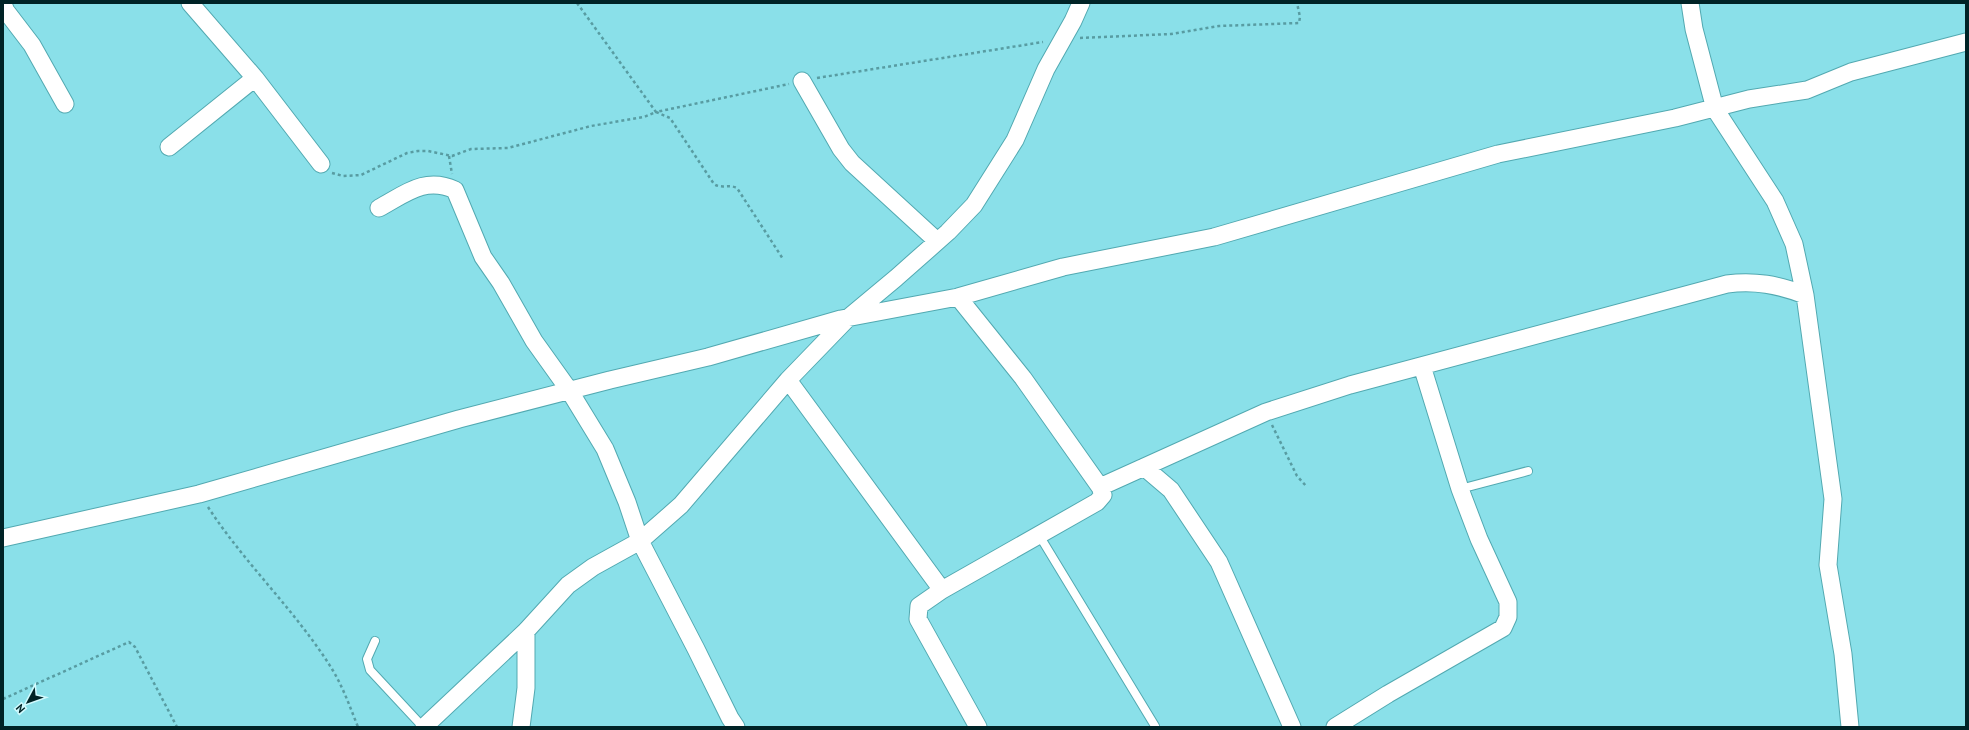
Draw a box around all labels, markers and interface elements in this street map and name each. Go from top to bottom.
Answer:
north arrow [8,682,48,722]
text: N [13,701,28,716]

